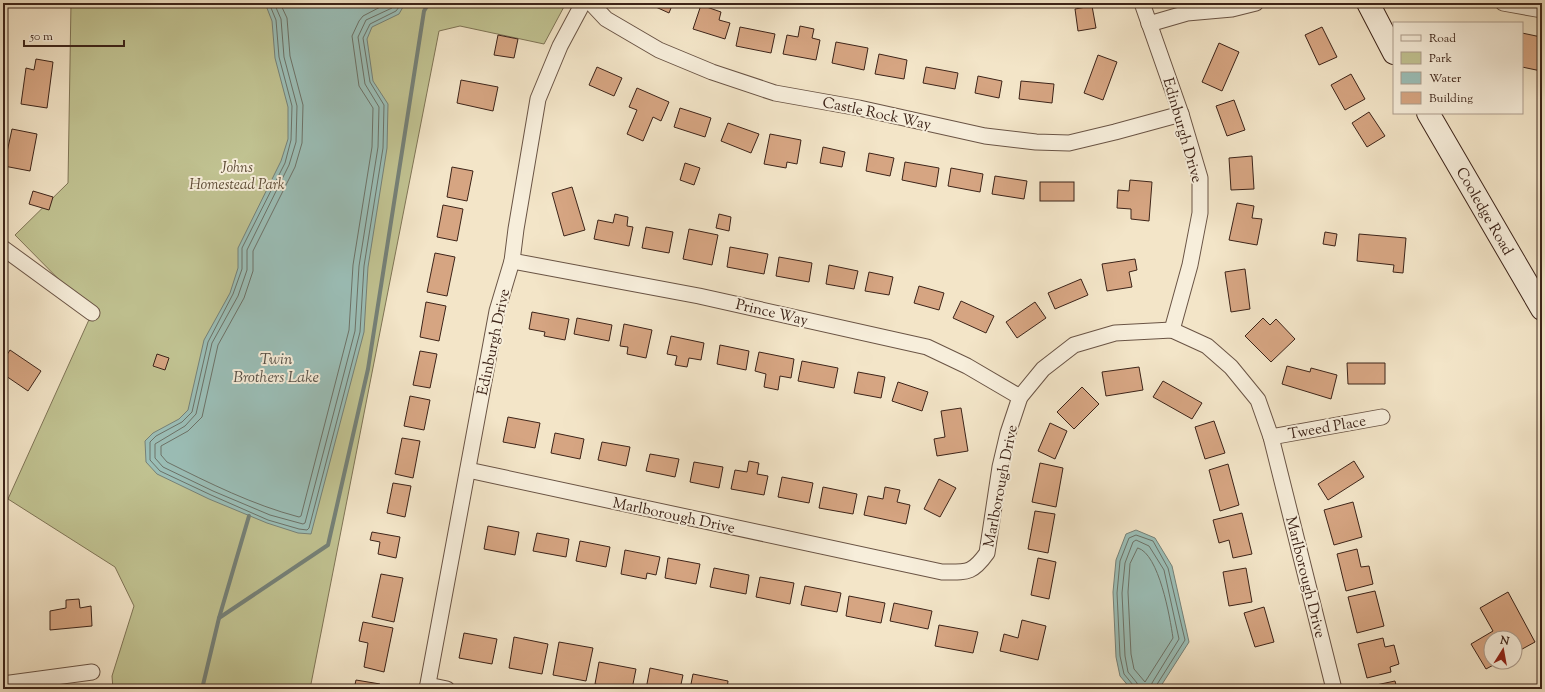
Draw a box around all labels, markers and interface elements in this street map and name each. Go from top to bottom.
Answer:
scale bar [24,22,124,48]
legend [1393,22,1523,114]
text: 50 m [29,28,53,46]
text: Road [1429,30,1456,48]
text: Park [1429,50,1452,68]
text: Water [1429,70,1462,88]
street label: Edinburgh Drive [1157,75,1207,185]
text: Building [1429,90,1473,108]
street label: Castle Rock Way [820,93,933,136]
park label: Johns Homestead Park [189,158,285,196]
street label: Cooledge Road [1450,164,1518,260]
street label: Edinburgh Drive [473,287,516,398]
street label: Prince Way [733,295,810,332]
water label: Twin Brothers Lake [233,349,319,390]
street label: Tweed Place [1287,411,1368,446]
street label: Marlborough Drive [979,423,1024,549]
street label: Marlborough Drive [611,493,737,540]
street label: Marlborough Drive [1279,514,1330,640]
north arrow [1483,630,1523,670]
text: N [1498,632,1511,650]

